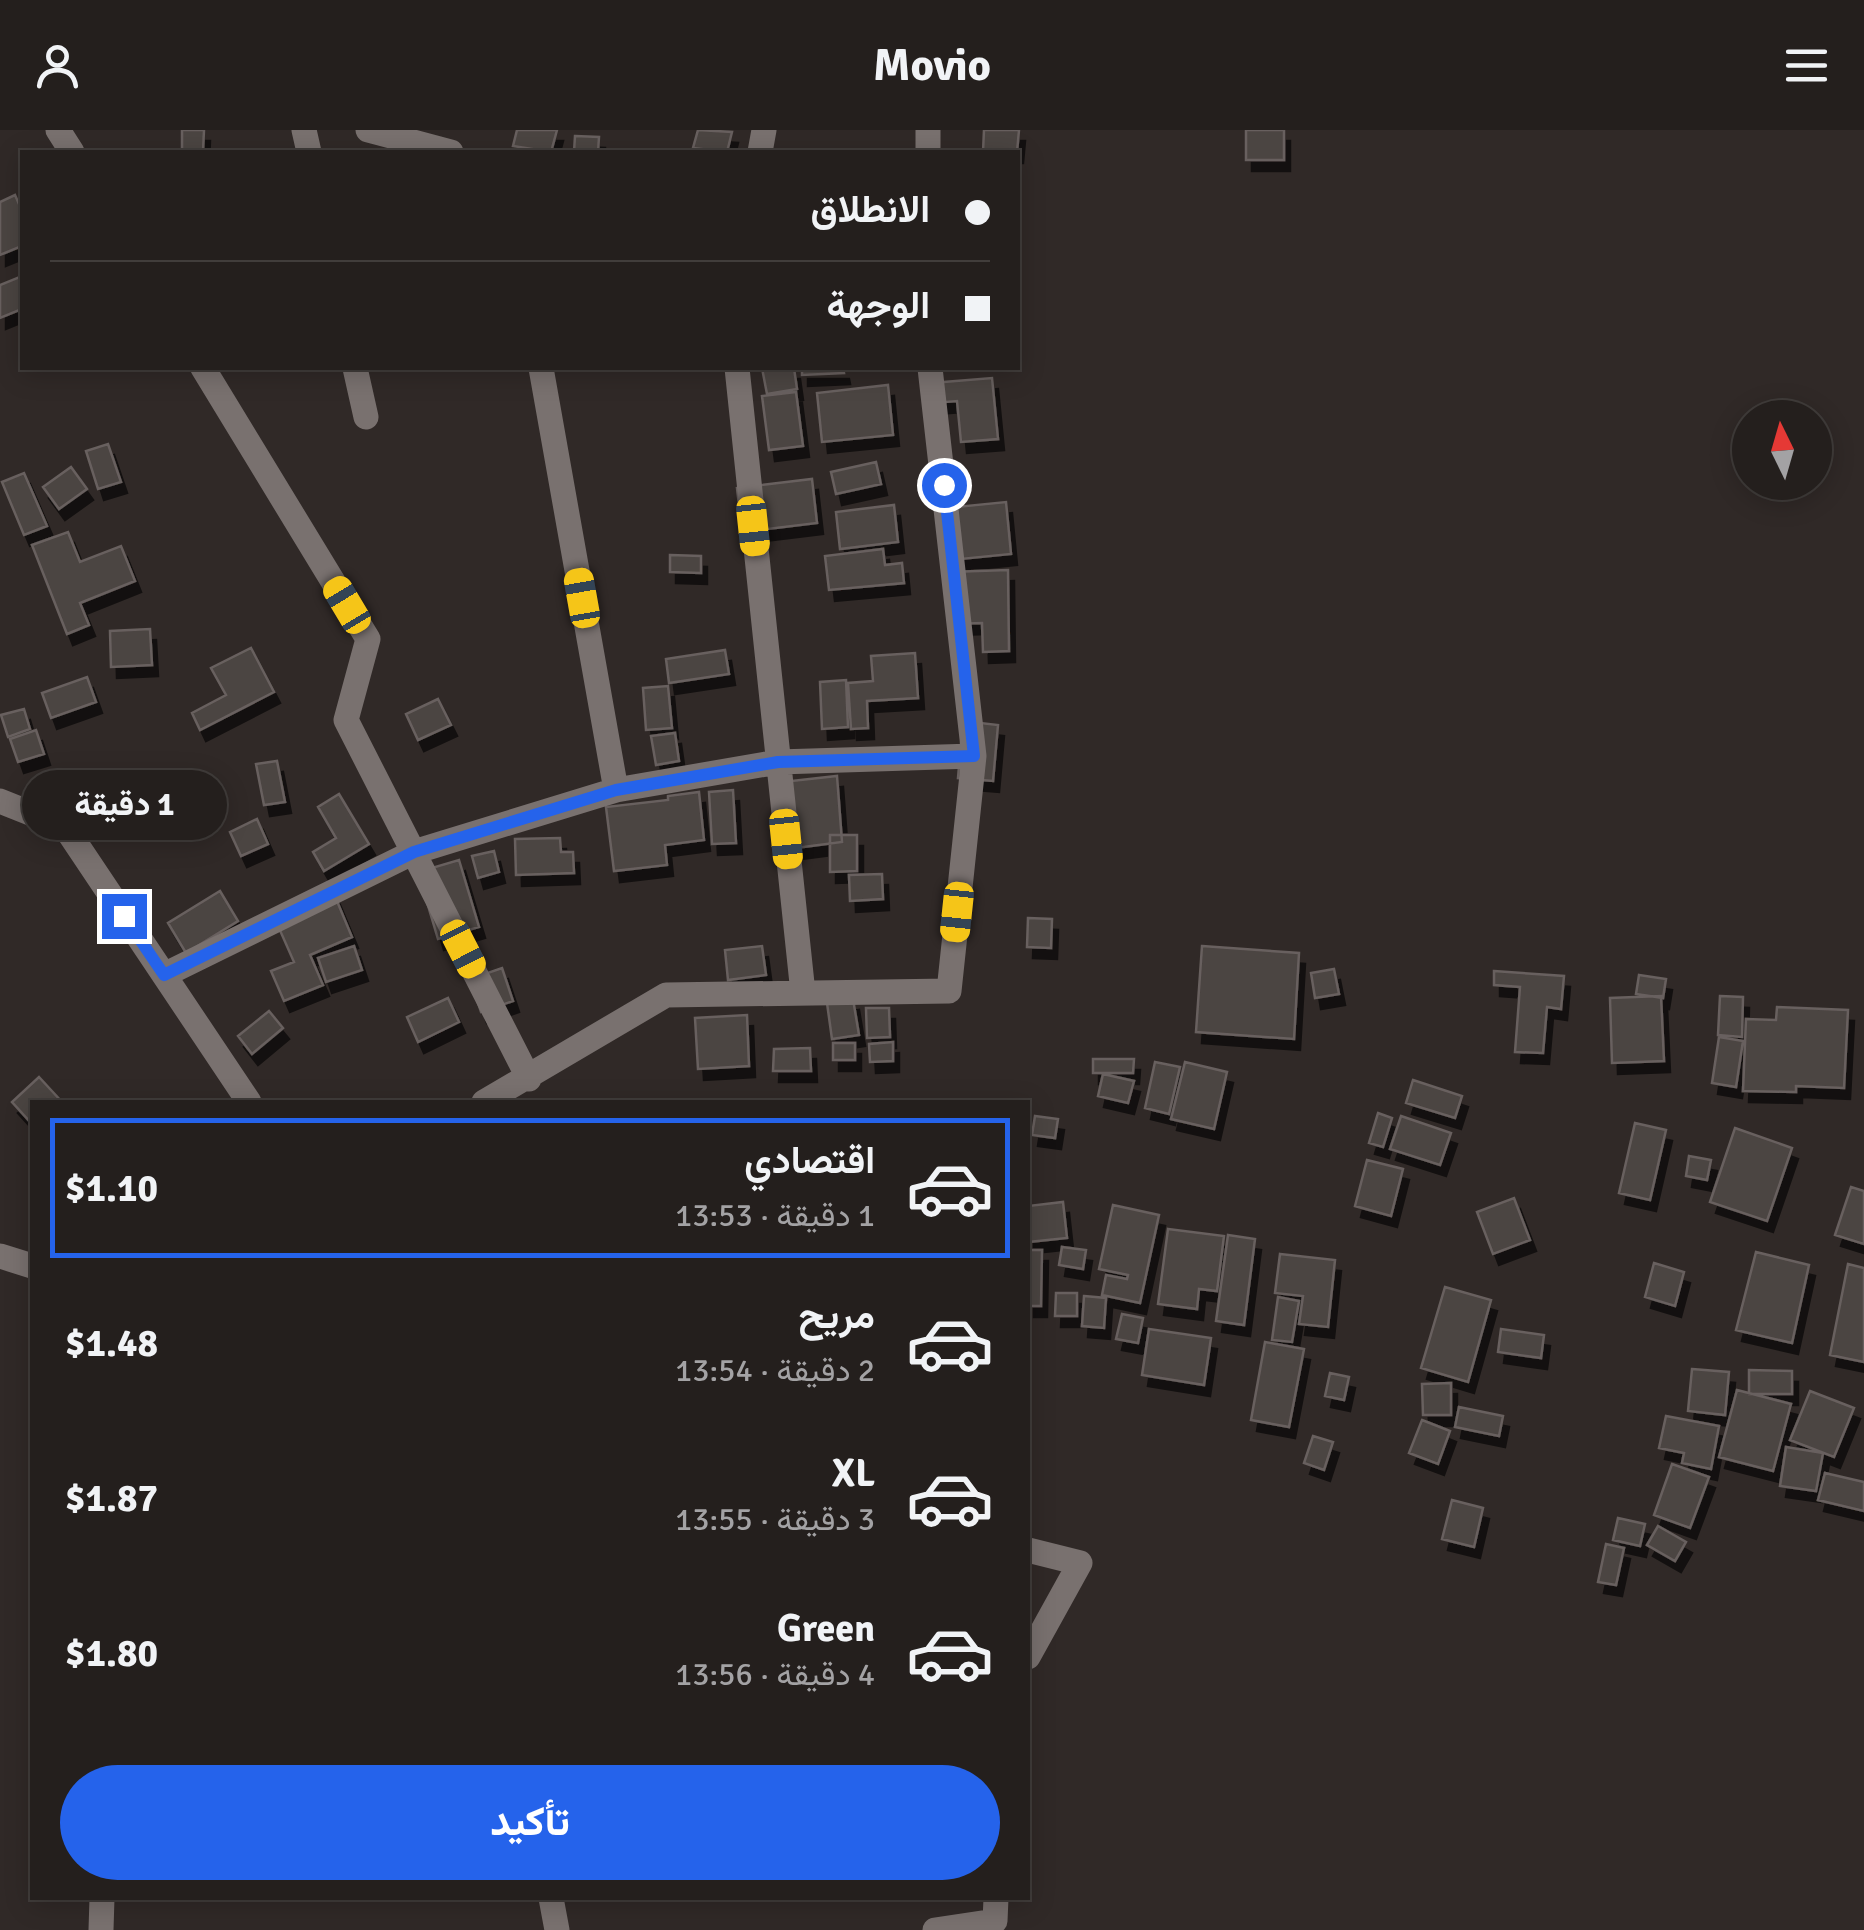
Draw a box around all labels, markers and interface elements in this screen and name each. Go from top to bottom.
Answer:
icon: person [30,38,85,93]
text: Movio [873,38,991,93]
icon: menu [1779,38,1834,93]
text: الانطلاق [811,186,930,233]
text: الوجهة [827,282,930,329]
north arrow [1732,400,1832,500]
map controls [1732,400,1832,500]
route start [922,463,967,508]
car [735,495,771,557]
car [562,566,602,630]
car [319,572,375,638]
callout: 1 دقيقة [22,771,226,841]
text: 1 دقيقة [74,785,175,824]
car [768,808,804,870]
car [939,881,975,943]
route end [102,894,147,939]
car [436,915,490,983]
text: اقتصادي [744,1137,875,1184]
icon: car [905,1143,995,1233]
text: $1.10 [65,1165,158,1212]
text: 1 دقيقة · 13:53 [675,1196,875,1235]
text: مريح [799,1292,875,1339]
icon: car [905,1298,995,1388]
text: $1.48 [65,1320,158,1367]
text: 2 دقيقة · 13:54 [675,1351,875,1390]
text: XL [832,1450,875,1497]
icon: car [905,1453,995,1543]
text: $1.87 [65,1475,158,1522]
text: 3 دقيقة · 13:55 [675,1500,875,1539]
text: Green [777,1605,875,1652]
icon: car [905,1608,995,1698]
text: $1.80 [65,1630,158,1677]
text: 4 دقيقة · 13:56 [675,1655,875,1694]
button: تأكيد [60,1765,1000,1880]

